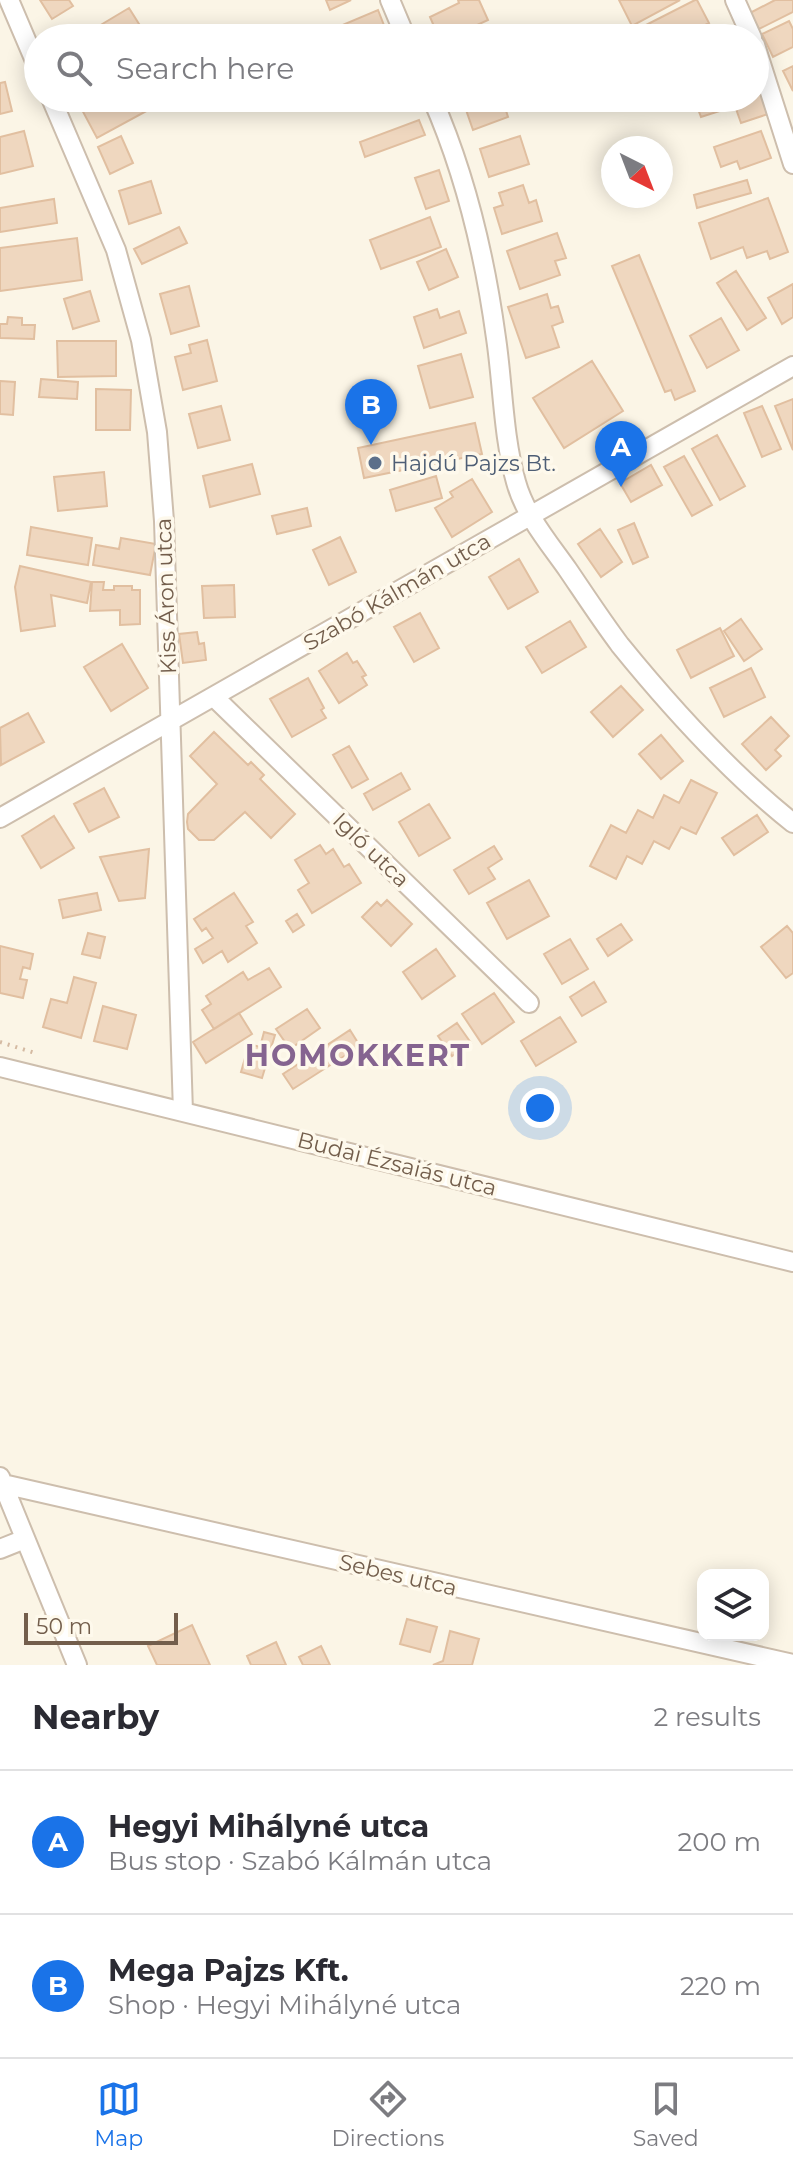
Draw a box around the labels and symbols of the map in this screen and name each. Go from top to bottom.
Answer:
north arrow [601,136,673,208]
pin: B [345,379,397,445]
pin: A [595,421,647,487]
place label: Hajdú Pajzs Bt. [391,450,556,477]
marker: Hajdú Pajzs Bt. [366,454,384,472]
street label: Kiss Áron utca [150,517,182,675]
street label: Szabó Kálmán utca [298,527,496,657]
street label: Igló utca [327,807,415,893]
district label: HOMOKKERT [245,1037,471,1074]
your location [520,1088,560,1128]
street label: Budai Ézsaiás utca [295,1126,499,1202]
street label: Sebes utca [336,1548,460,1602]
scale bar [24,1609,178,1645]

